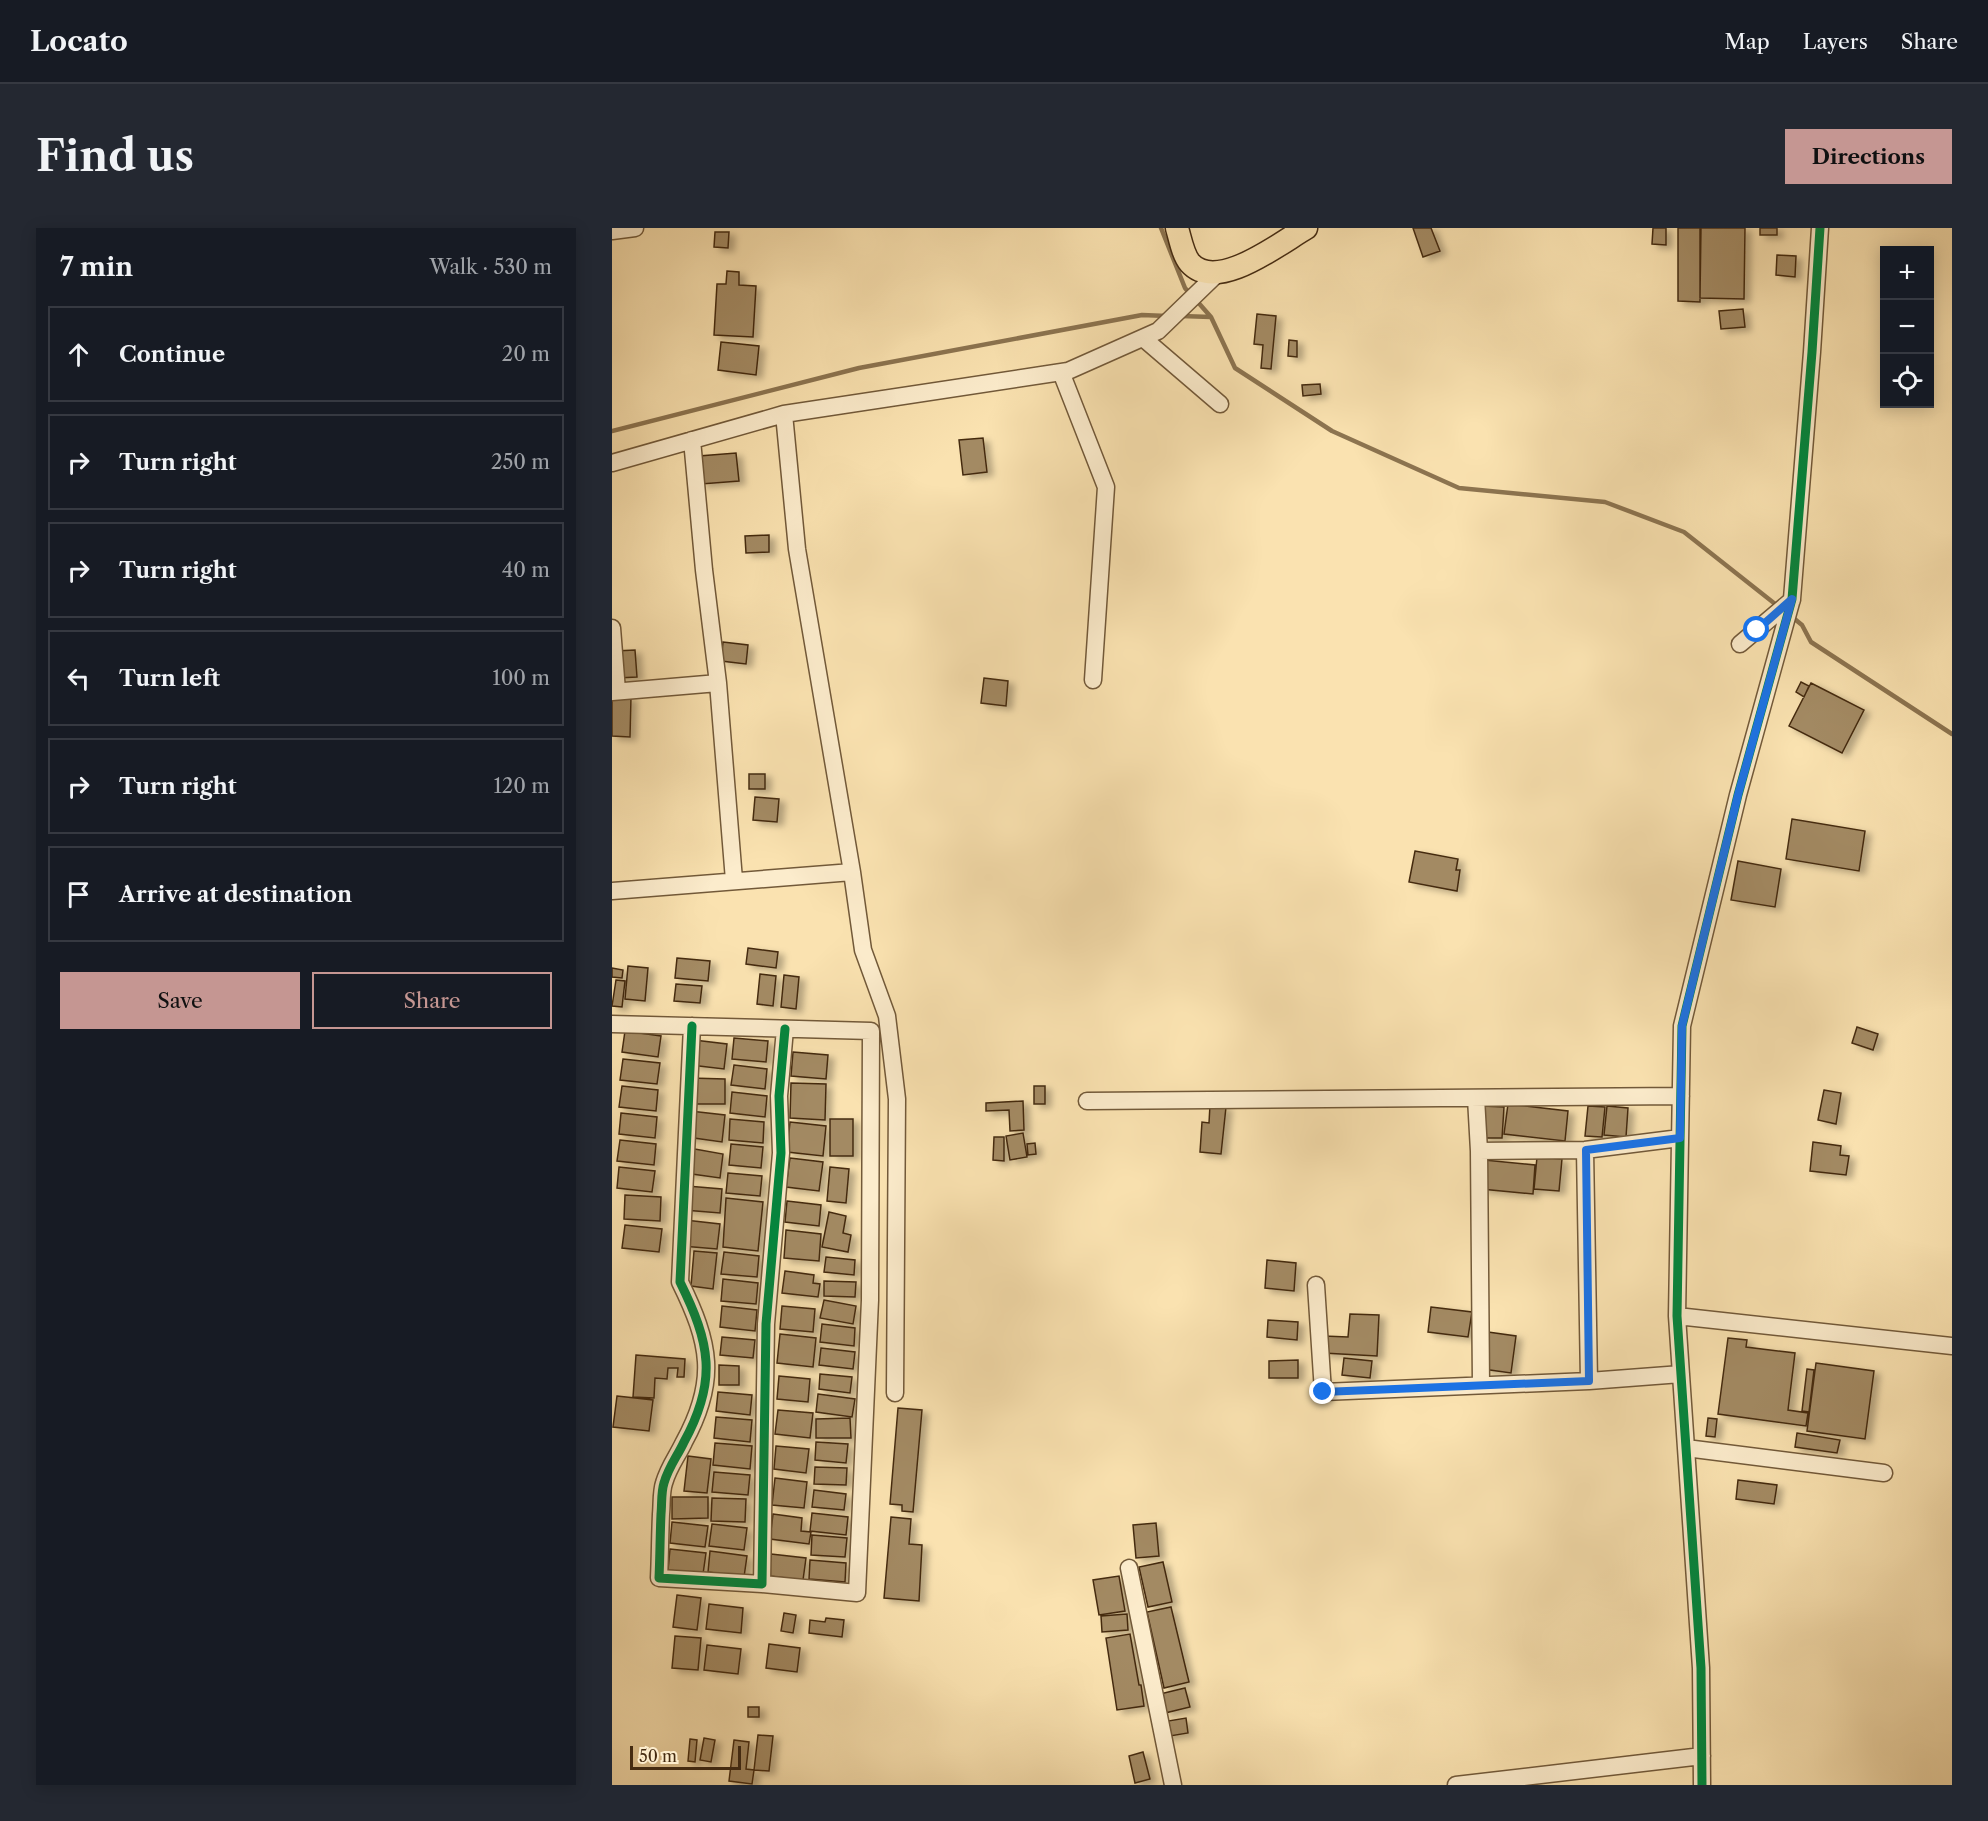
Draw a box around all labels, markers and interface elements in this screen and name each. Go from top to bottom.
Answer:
text: Locato [30,24,128,58]
text: Map [1725,29,1770,54]
text: Layers [1803,29,1868,54]
text: Share [1901,29,1958,54]
button: Directions [1785,129,1952,184]
text: Find us [36,130,194,182]
map controls [1880,246,1934,408]
button: + [1880,246,1934,300]
text: 7 min [60,251,133,283]
text: Walk · 530 m [429,255,552,279]
button: − [1880,300,1934,354]
icon: ahead [62,338,95,371]
text: Continue [119,341,225,368]
text: 20 m [502,342,550,366]
button: locate [1880,354,1934,408]
icon: right [62,446,95,479]
text: Turn right [119,449,237,476]
text: 250 m [491,450,550,474]
icon: right [62,554,95,587]
text: Turn right [119,557,237,584]
text: 40 m [502,558,550,582]
route start [1743,616,1769,642]
icon: left [62,662,95,695]
text: Turn left [119,665,220,692]
text: 100 m [492,666,550,690]
icon: right [62,770,95,803]
text: Turn right [119,773,237,800]
text: 120 m [493,774,550,798]
icon: arrive [62,878,95,911]
text: Arrive at destination [119,881,352,908]
button: Save [60,972,300,1029]
button: Share [312,972,552,1029]
route end [1309,1378,1335,1404]
scale bar [630,1743,741,1770]
text: 50 m [639,1746,677,1766]

